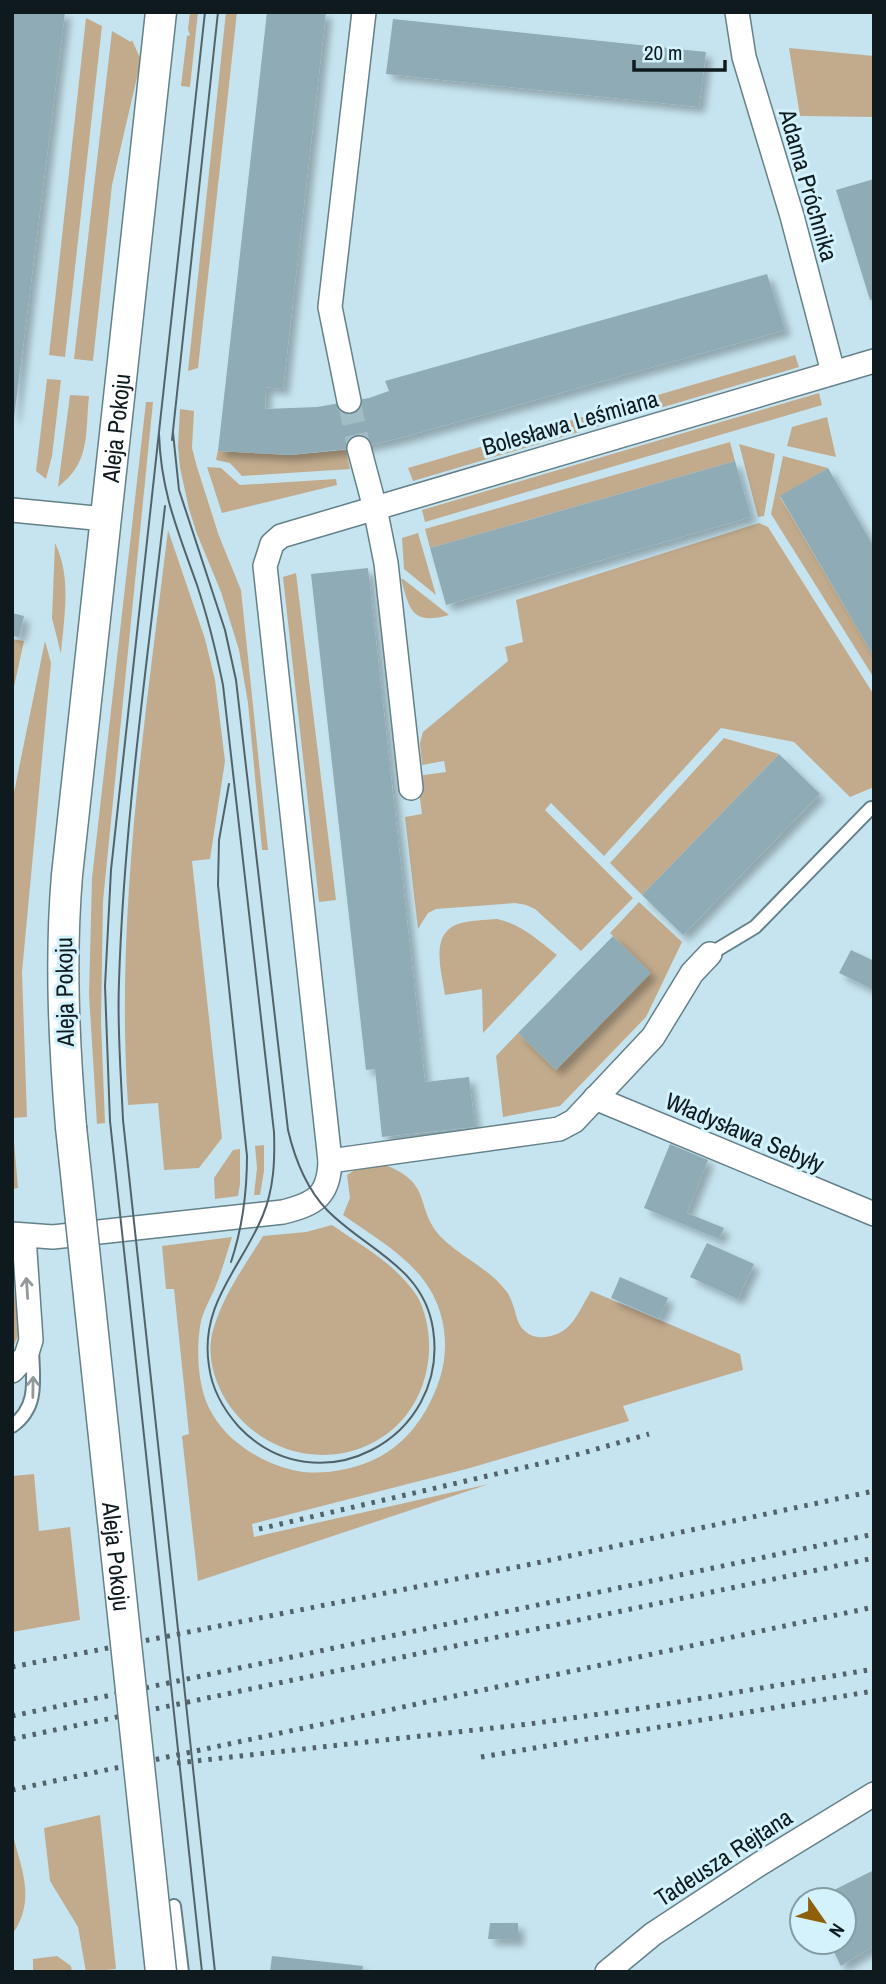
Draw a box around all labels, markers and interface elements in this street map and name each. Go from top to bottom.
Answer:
scale bar [634,28,725,72]
text: 20 m [644,38,682,67]
street label: Adama Próchnika [772,104,846,265]
street label: Aleja Pokoju [94,372,138,485]
street label: Bolesława Leśmiana [478,382,662,462]
street label: Aleja Pokoju [47,937,81,1048]
street label: Władysława Sebyły [661,1084,829,1180]
one-way arrow [20,1278,33,1300]
one-way arrow [26,1376,40,1399]
street label: Aleja Pokoju [95,1499,138,1613]
street label: Tadeusza Rejtana [648,1801,798,1913]
north arrow [788,1886,858,1956]
text: N [823,1919,851,1942]

